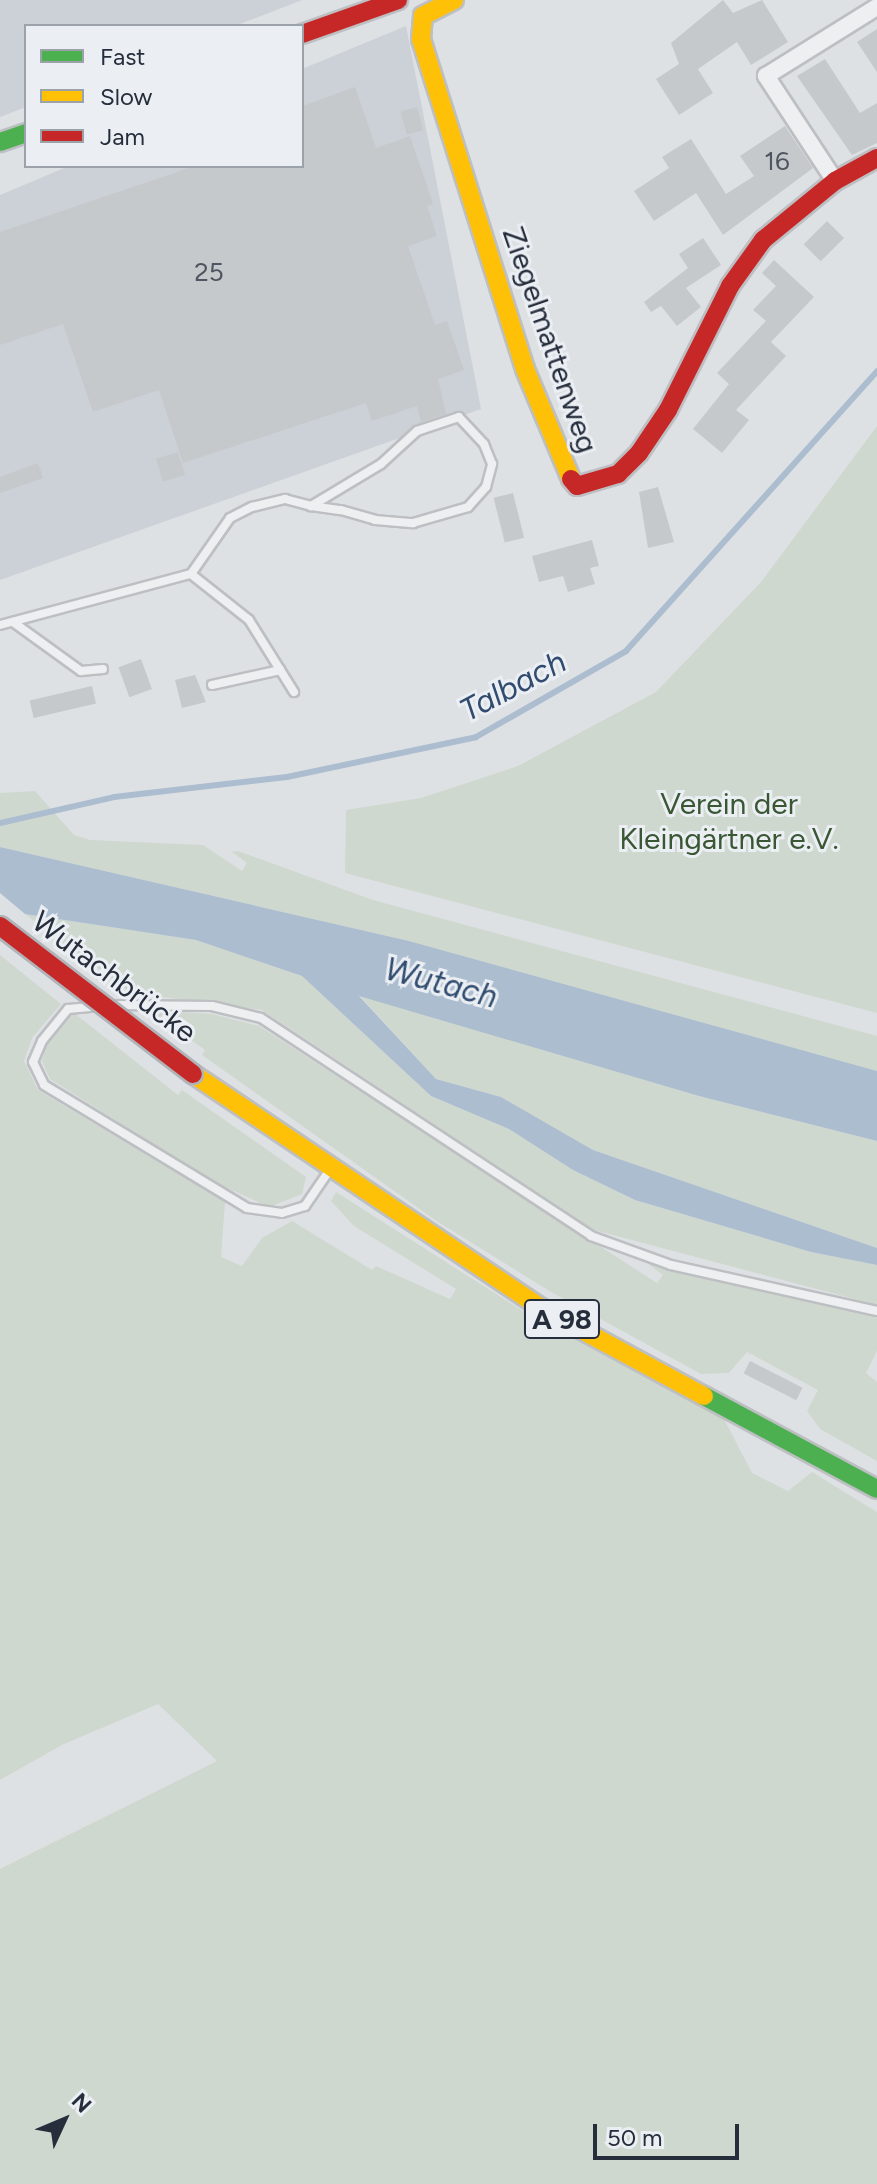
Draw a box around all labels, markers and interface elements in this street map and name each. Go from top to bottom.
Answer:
legend [24,24,304,168]
text: Fast [100,42,145,71]
text: Slow [100,82,152,111]
text: Jam [100,122,145,151]
house number: 16 [764,146,790,178]
street label: Ziegelmattenweg [494,222,606,458]
house number: 25 [194,257,224,289]
water label: Talbach [453,642,573,730]
park label: Verein der Kleingärtner e.V. [619,786,839,856]
street label: Wutachbrücke [25,904,203,1050]
water label: Wutach [381,950,501,1016]
road number: A 98 [522,1295,602,1343]
north arrow [24,2080,104,2160]
text: N [66,2087,97,2118]
scale bar [597,2108,743,2158]
text: 50 m [607,2123,663,2152]

